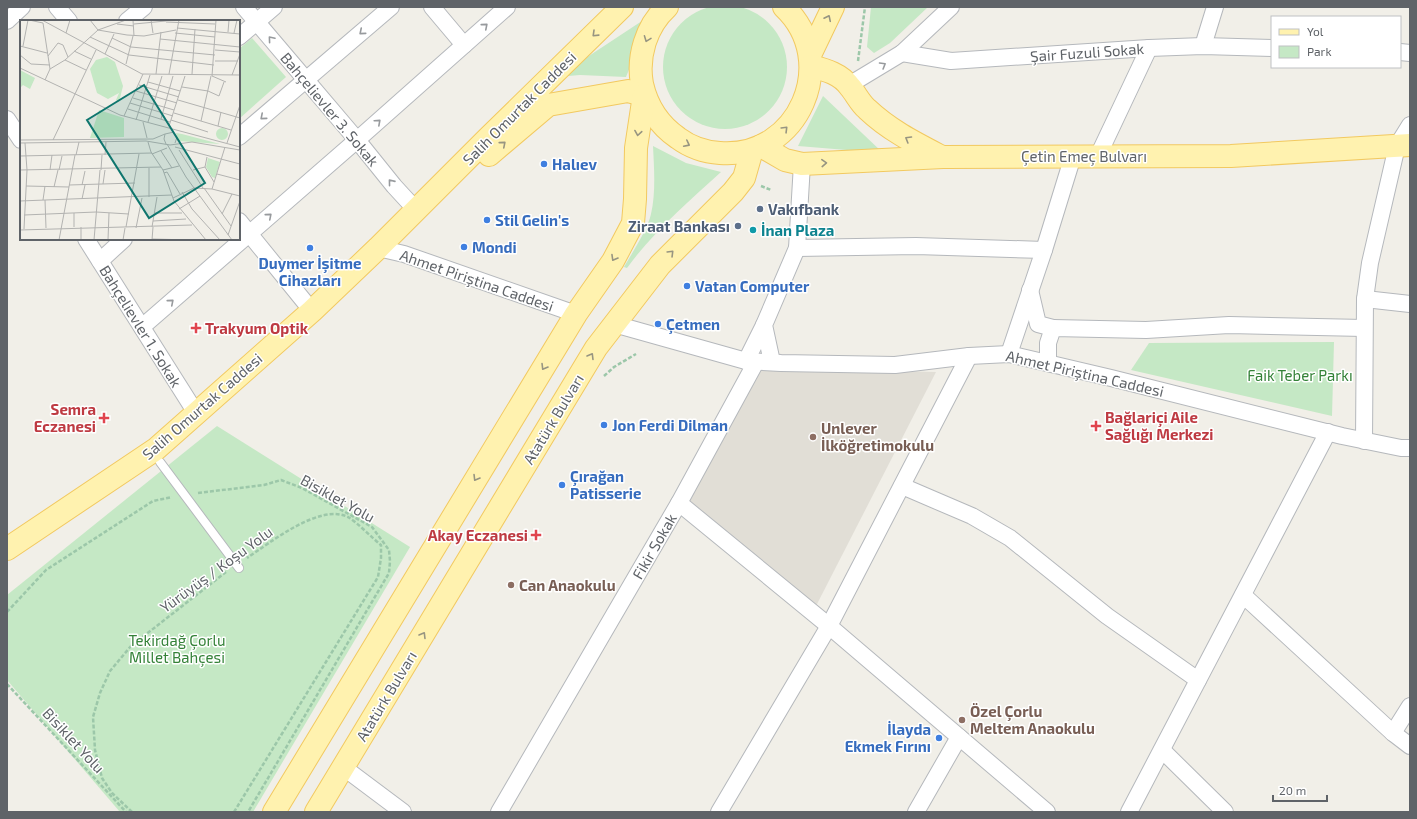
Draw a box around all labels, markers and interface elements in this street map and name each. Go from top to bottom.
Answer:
one-way arrow [823,15,830,23]
legend [1271,16,1401,68]
inset map [20,20,240,240]
one-way arrow [480,23,488,31]
text: Yol [1307,24,1324,38]
one-way arrow [359,28,366,35]
one-way arrow [592,29,600,37]
one-way arrow [643,35,651,42]
one-way arrow [268,37,275,44]
street label: Şair Fuzuli Sokak [1030,39,1145,66]
text: Park [1307,44,1332,58]
street label: Salih Omurtak Caddesi [459,48,579,168]
street label: Bahçelievler 3. Sokak [276,49,383,170]
one-way arrow [879,63,886,70]
one-way arrow [260,112,268,119]
one-way arrow [373,119,380,126]
one-way arrow [780,126,788,134]
one-way arrow [634,130,643,136]
one-way arrow [905,137,912,144]
one-way arrow [683,139,690,147]
one-way arrow [498,141,506,149]
street label: Çetin Emeç Bulvarı [1021,147,1147,166]
place label: Halıev [552,155,597,173]
marker: Halıev [539,159,549,169]
one-way arrow [821,159,827,167]
one-way arrow [388,179,395,186]
place label: Vakıfbank [768,200,840,218]
marker: Vakıfbank [755,204,765,214]
place label: Stil Gelin's [495,211,569,229]
one-way arrow [264,214,272,221]
marker: Stil Gelin's [482,215,492,225]
place label: Ziraat Bankası [628,217,730,235]
marker: Ziraat Bankası [733,221,743,231]
place label: İnan Plaza [761,221,834,239]
marker: İnan Plaza [748,225,758,235]
place label: Mondi [472,238,517,256]
marker: Mondi [459,242,469,252]
marker: Duymer İşitme Cihazları [305,243,315,253]
street label: Ahmet Piriştina Caddesi [397,245,556,316]
one-way arrow [666,250,674,258]
place label: Duymer İşitme Cihazları [259,254,361,289]
one-way arrow [612,254,619,261]
street label: Bahçelievler 1. Sokak [95,262,186,391]
place label: Vatan Computer [695,277,810,295]
marker: Vatan Computer [682,281,692,291]
one-way arrow [166,299,174,306]
place label: Çetmen [666,315,720,335]
place label: Trakyum Optik [205,319,309,338]
marker: Çetmen [653,319,663,329]
marker: Trakyum Optik [190,322,202,334]
street label: Ahmet Piriştina Caddesi [1004,346,1166,401]
street label: Salih Omurtak Caddesi [138,349,266,463]
one-way arrow [587,353,594,360]
one-way arrow [541,363,548,370]
park label: Faik Teber Parkı [1247,366,1353,384]
street label: Atatürk Bulvarı [519,371,587,467]
place label: Semra Eczanesi [34,400,96,435]
place label: Bağlariçi Aile Sağlığı Merkezi [1105,408,1213,443]
marker: Semra Eczanesi [99,413,109,423]
place label: Jon Ferdi Dilman [612,416,728,434]
place label: Unlever İlköğretimokulu [821,419,934,454]
marker: Jon Ferdi Dilman [599,420,609,430]
marker: Bağlariçi Aile Sağlığı Merkezi [1090,420,1102,432]
marker: Unlever İlköğretimokulu [808,432,818,442]
place label: Çırağan Patisserie [570,467,641,502]
street label: Bisiklet Yolu [298,470,378,526]
one-way arrow [473,474,481,481]
marker: Çırağan Patisserie [557,480,567,490]
street label: Fikir Sokak [628,510,680,582]
street label: Yürüyüş / Koşu Yolu [156,522,276,617]
place label: Akay Eczanesi [428,526,528,545]
marker: Akay Eczanesi [531,530,541,540]
place label: Can Anaokulu [519,576,616,594]
marker: Can Anaokulu [506,580,516,590]
park label: Tekirdağ Çorlu Millet Bahçesi [129,631,225,667]
one-way arrow [418,632,426,639]
street label: Atatürk Bulvarı [352,648,420,744]
place label: Özel Çorlu Meltem Anaokulu [970,702,1095,737]
street label: Bisiklet Yolu [39,704,109,776]
marker: Özel Çorlu Meltem Anaokulu [957,715,967,725]
place label: İlayda Ekmek Fırını [845,720,931,755]
marker: İlayda Ekmek Fırını [934,733,944,743]
scale bar [1273,777,1327,803]
text: 20 m [1279,783,1306,797]

